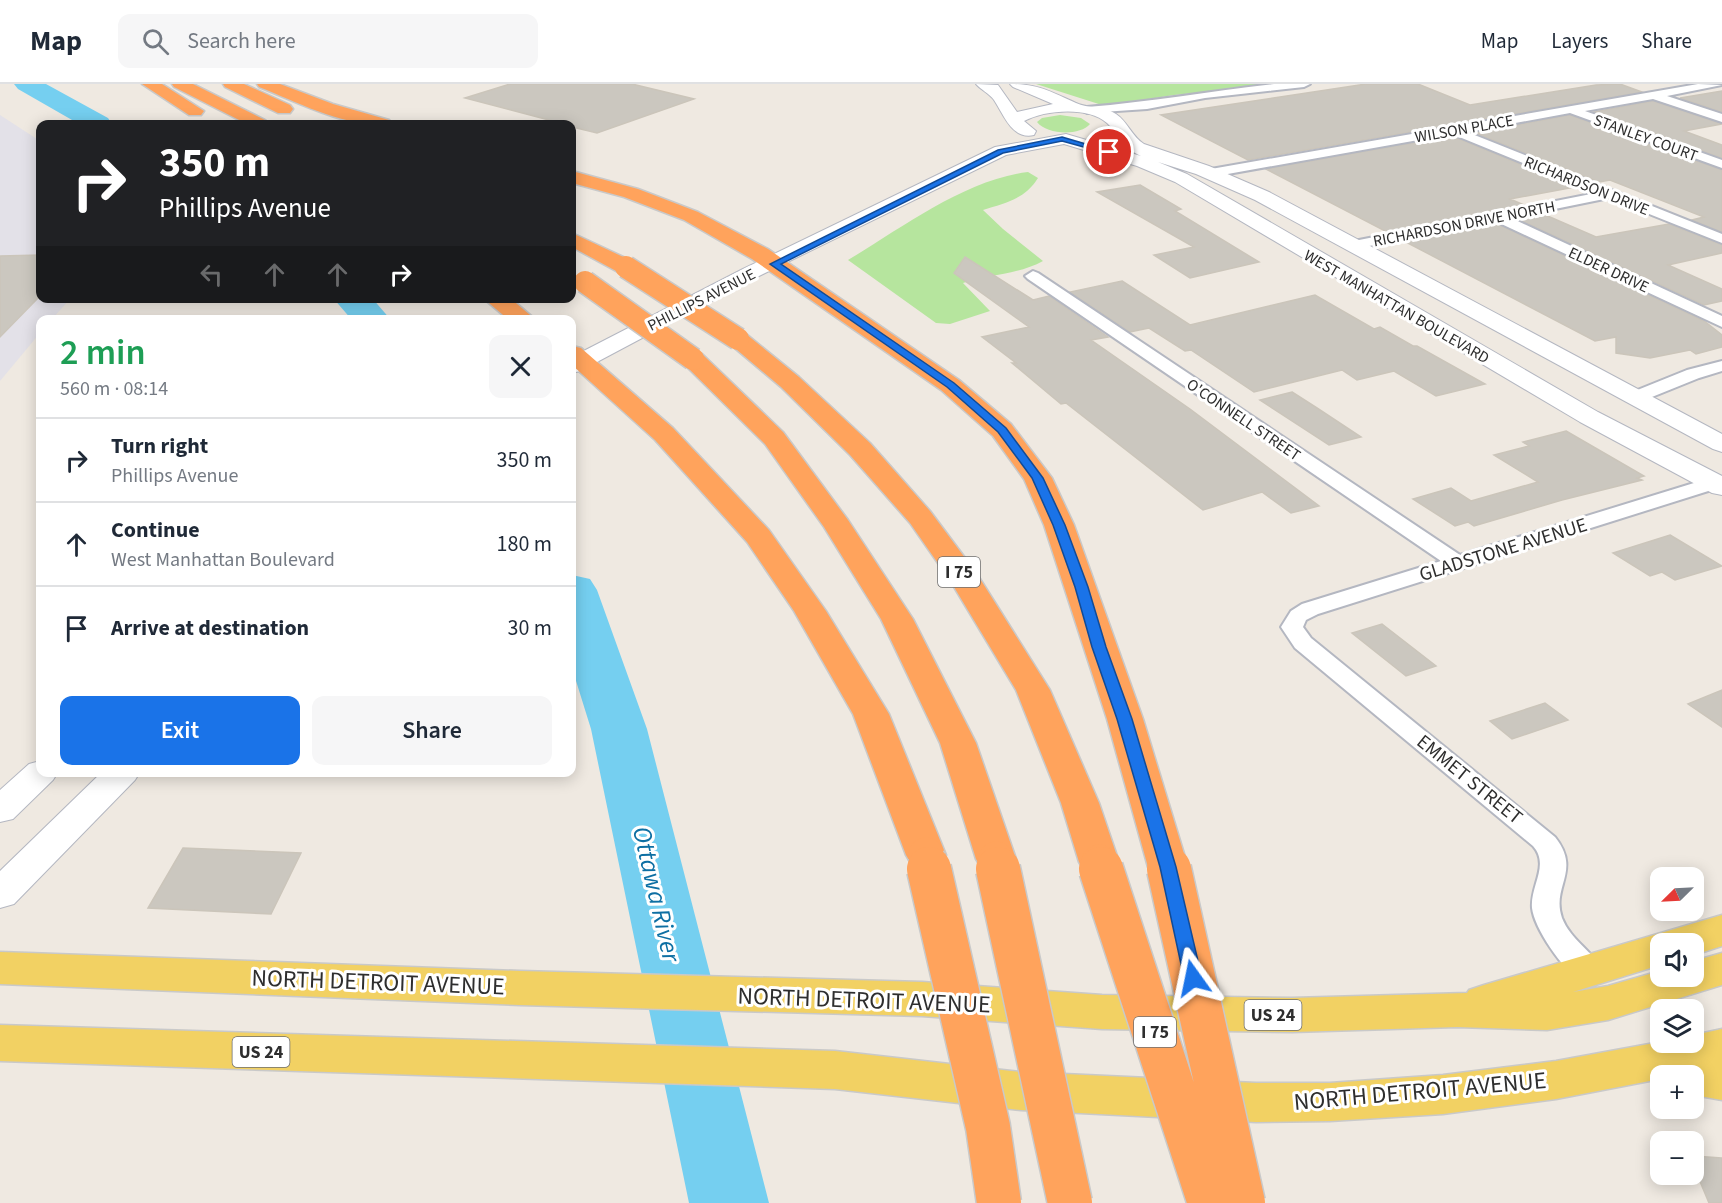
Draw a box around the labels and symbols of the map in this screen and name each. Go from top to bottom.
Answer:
street label: WILSON PLACE [1413,109,1515,148]
street label: STANLEY COURT [1591,109,1701,167]
pin [1083,126,1134,177]
street label: RICHARDSON DRIVE [1521,151,1652,221]
street label: RICHARDSON DRIVE NORTH [1371,196,1557,252]
street label: ELDER DRIVE [1565,242,1652,298]
street label: WEST MANHATTAN BOULEVARD [1300,245,1493,369]
street label: PHILLIPS AVENUE [644,263,759,337]
street label: O'CONNELL STREET [1182,373,1305,466]
street label: GLADSTONE AVENUE [1416,511,1591,589]
road number: I 75 [938,557,980,587]
street label: EMMET STREET [1410,728,1529,831]
water label: Ottawa River [623,823,690,967]
north arrow [1650,867,1704,921]
position arrow [1161,946,1225,1010]
street label: NORTH DETROIT AVENUE [251,961,505,1004]
street label: NORTH DETROIT AVENUE [737,979,991,1022]
road number: US 24 [1244,1000,1302,1030]
road number: I 75 [1134,1017,1176,1047]
road number: US 24 [232,1037,290,1067]
street label: NORTH DETROIT AVENUE [1292,1063,1548,1120]

